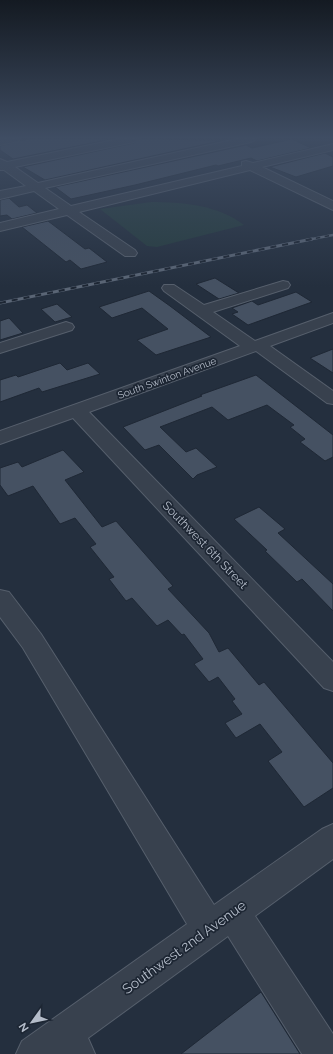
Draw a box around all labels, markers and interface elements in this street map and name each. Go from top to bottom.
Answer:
street label: South Swinton Avenue [116,355,218,401]
street label: Southwest 6th Street [160,498,250,592]
street label: Southwest 2nd Avenue [119,897,249,997]
north arrow [12,1002,52,1042]
text: N [16,1020,32,1034]

